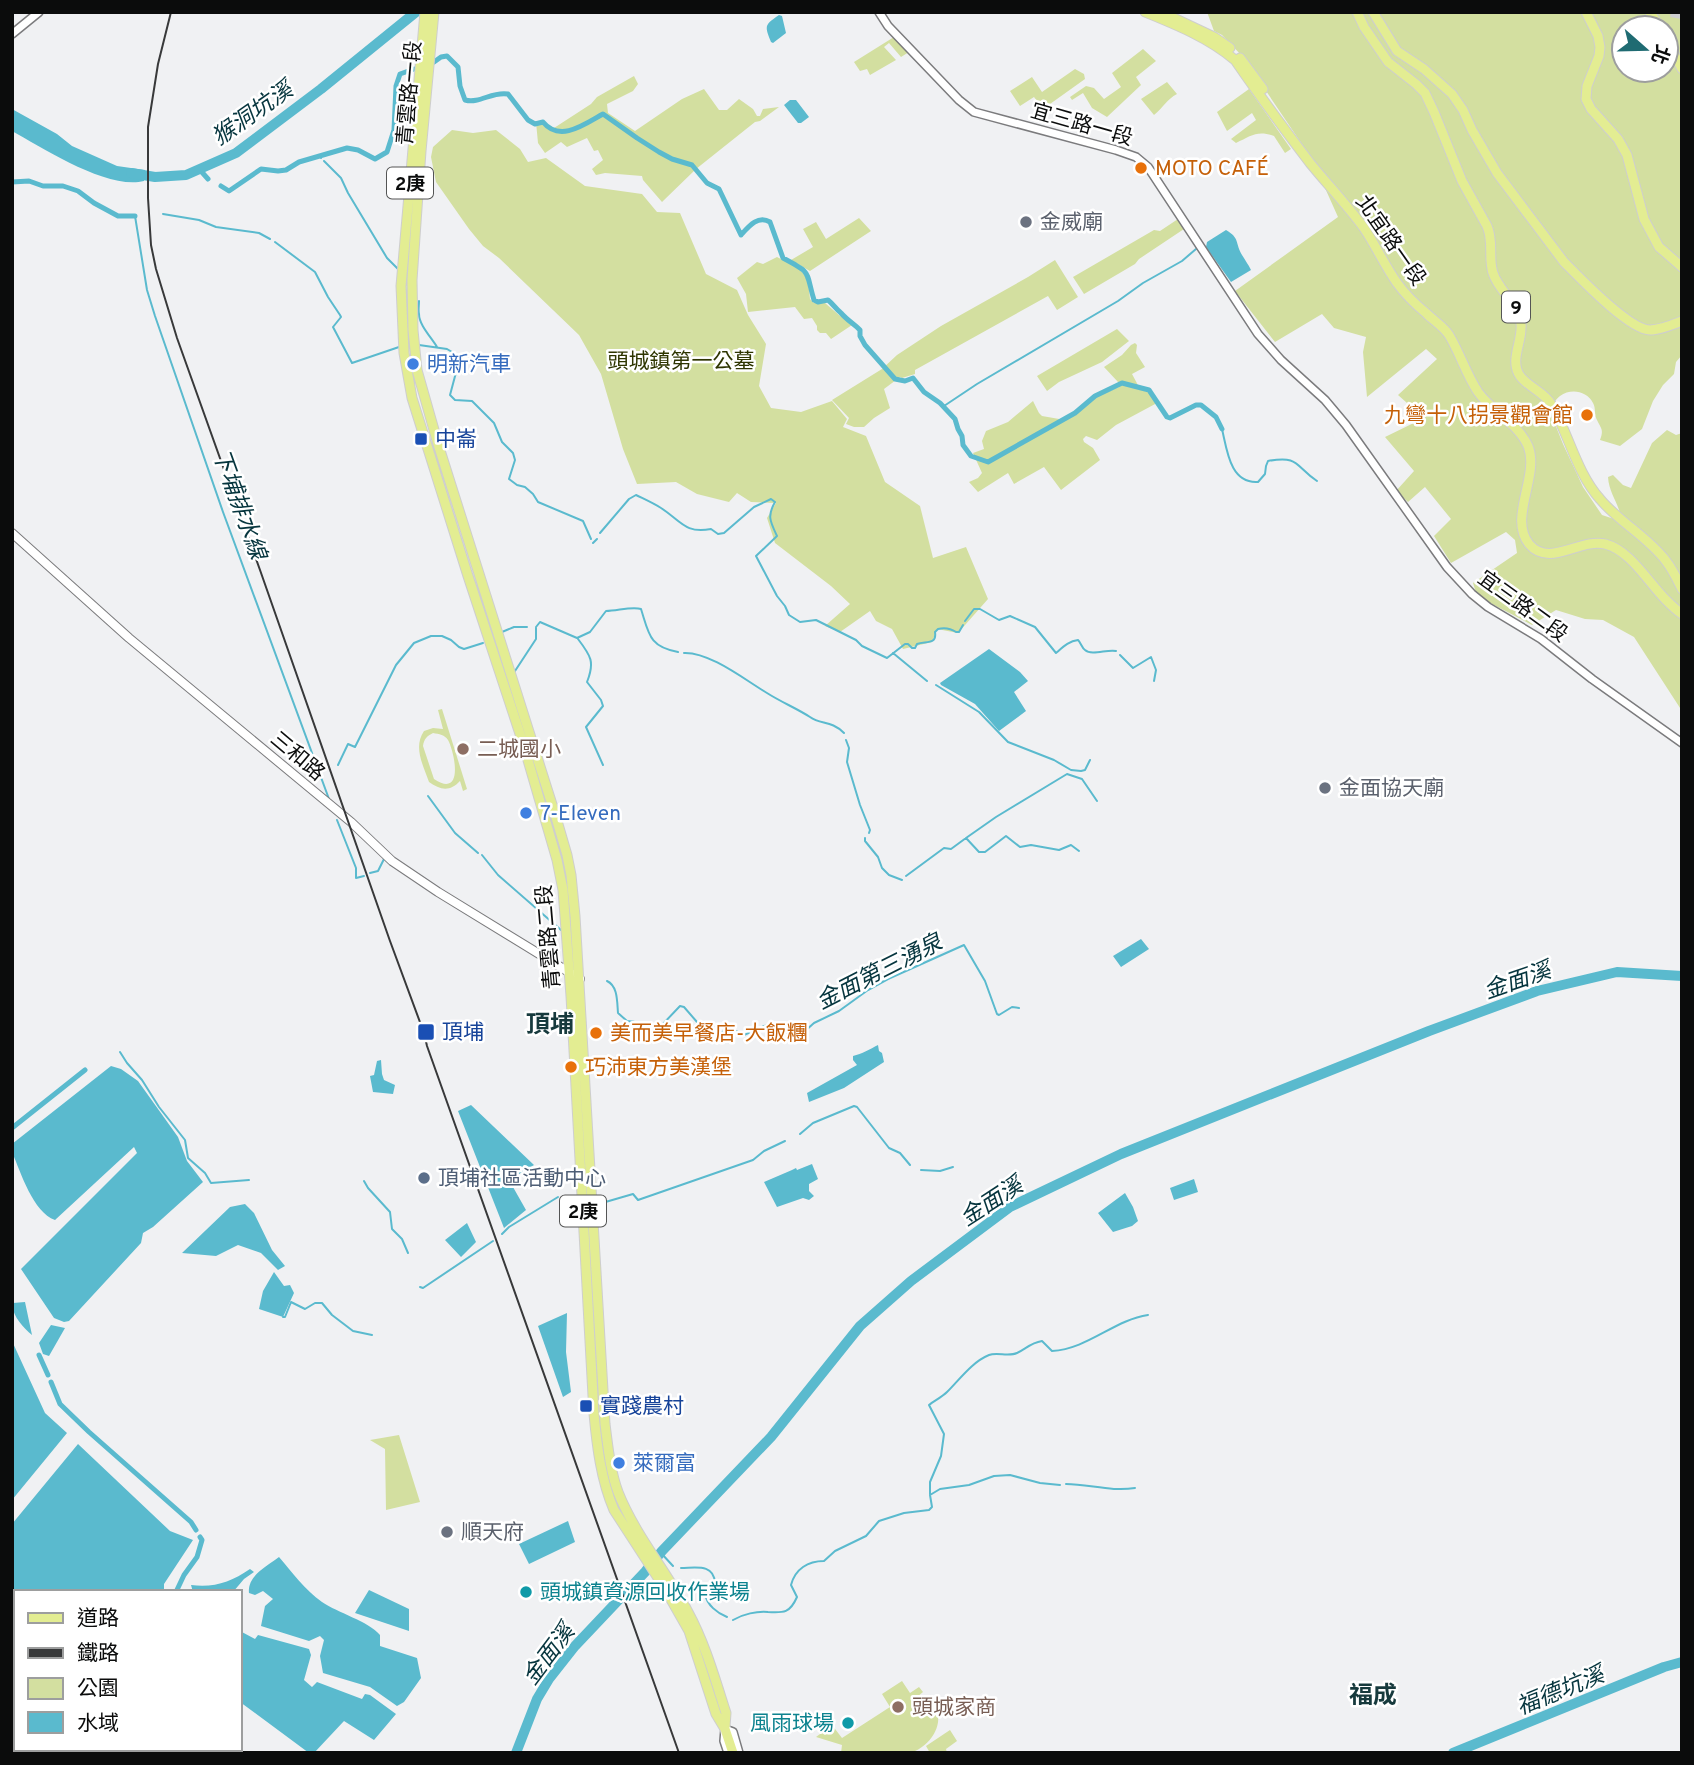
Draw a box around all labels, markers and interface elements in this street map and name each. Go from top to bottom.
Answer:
north arrow [1610,14,1680,84]
street label: 青雲路一段 [392,40,429,147]
text: 北 [1645,41,1674,67]
water label: 猴洞坑溪 [207,75,302,153]
street label: 宜三路一段 [1027,98,1136,153]
place label: MOTO CAFÉ [1155,155,1269,183]
marker: MOTO CAFÉ [1133,160,1149,176]
road number: 2庚 [387,168,433,198]
street label: 北宜路一段 [1349,190,1431,292]
place label: 金威廟 [1040,210,1103,237]
marker: 金威廟 [1018,214,1034,230]
road number: 9 [1502,292,1530,322]
park label: 頭城鎮第一公墓 [608,349,755,376]
place label: 明新汽車 [427,352,511,379]
marker: 明新汽車 [405,356,421,372]
place label: 九彎十八拐景觀會館 [1384,403,1573,430]
marker: 九彎十八拐景觀會館 [1579,407,1595,423]
place label: 中崙 [435,427,477,454]
marker: 中崙 [413,431,429,447]
water label: 下埔排水線 [204,446,272,567]
street label: 宜三路二段 [1472,565,1573,649]
street label: 三和路 [264,727,330,788]
place label: 二城國小 [477,737,561,764]
marker: 二城國小 [455,741,471,757]
place label: 金面協天廟 [1339,776,1444,803]
marker: 金面協天廟 [1317,780,1333,796]
place label: 7-Eleven [540,801,621,828]
marker: 7-Eleven [518,805,534,821]
street label: 青雲路二段 [531,883,568,990]
water label: 金面第三湧泉 [812,929,949,1017]
water label: 金面溪 [1480,956,1558,1007]
district label: 頂埔 [526,1011,574,1041]
place label: 頂埔 [442,1020,484,1047]
place label: 美而美早餐店-大飯糰 [610,1021,807,1048]
marker: 頂埔 [416,1022,436,1042]
marker: 美而美早餐店-大飯糰 [588,1025,604,1041]
place label: 巧沛東方美漢堡 [585,1055,732,1082]
marker: 巧沛東方美漢堡 [563,1059,579,1075]
place label: 頂埔社區活動中心 [438,1166,606,1193]
marker: 頂埔社區活動中心 [416,1170,432,1186]
water label: 金面溪 [956,1171,1032,1234]
road number: 2庚 [560,1196,606,1226]
place label: 實踐農村 [600,1394,684,1421]
marker: 實踐農村 [578,1398,594,1414]
place label: 萊爾富 [633,1451,696,1478]
marker: 萊爾富 [611,1455,627,1471]
place label: 順天府 [461,1520,524,1547]
marker: 順天府 [439,1524,455,1540]
place label: 頭城鎮資源回收作業場 [540,1580,750,1607]
marker: 頭城鎮資源回收作業場 [518,1584,534,1600]
legend [14,1590,242,1751]
text: 道路 [77,1606,119,1633]
water label: 金面溪 [518,1617,584,1692]
text: 鐵路 [77,1641,119,1668]
water label: 福德坑溪 [1513,1661,1612,1723]
text: 公園 [77,1676,119,1703]
district label: 福成 [1349,1682,1397,1712]
place label: 頭城家商 [912,1695,996,1722]
marker: 頭城家商 [890,1699,906,1715]
text: 水域 [77,1711,119,1738]
place label: 風雨球場 [750,1711,834,1738]
marker: 風雨球場 [840,1715,856,1731]

